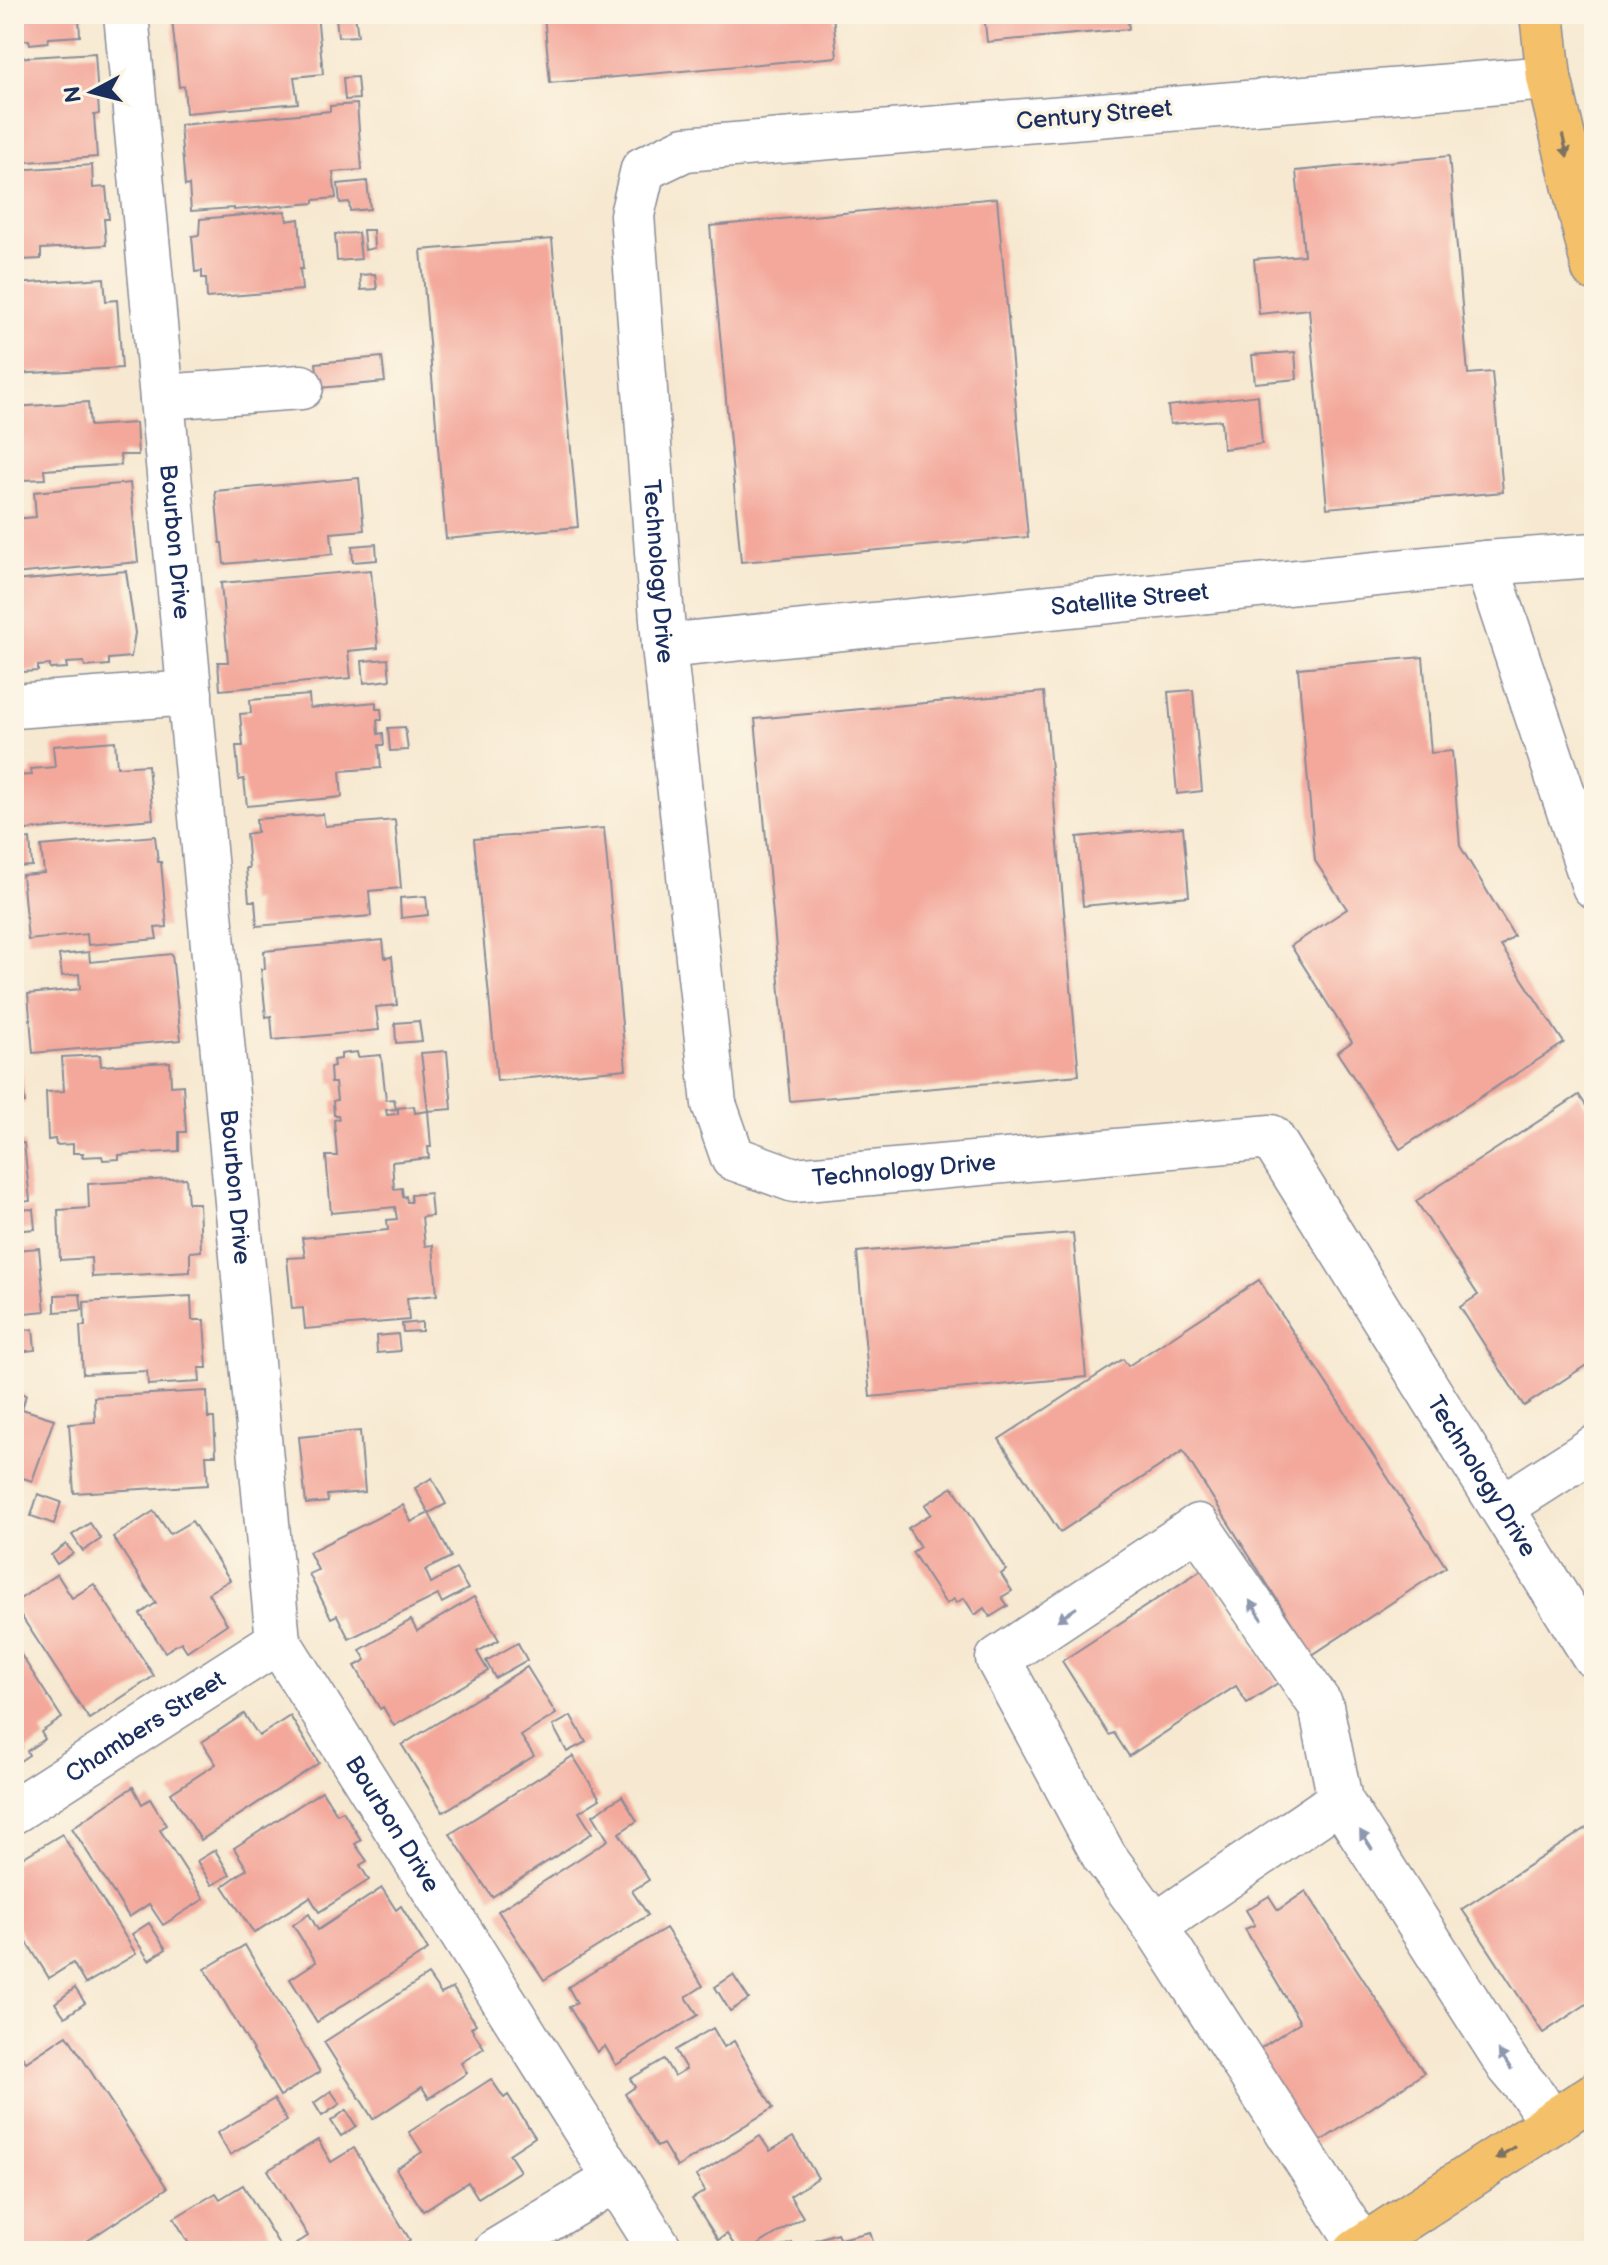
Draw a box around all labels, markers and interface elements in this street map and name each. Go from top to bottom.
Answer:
north arrow [52,52,132,132]
text: N [59,84,88,104]
street label: Century Street [1015,94,1174,136]
one-way arrow [1559,133,1572,158]
street label: Bourbon Drive [154,463,197,620]
street label: Technology Drive [637,478,680,665]
street label: Satellite Street [1049,577,1210,621]
street label: Bourbon Drive [214,1108,257,1266]
street label: Technology Drive [811,1147,997,1193]
street label: Technology Drive [1421,1390,1543,1562]
one-way arrow [1249,1600,1264,1621]
one-way arrow [1056,1606,1077,1621]
street label: Chambers Street [60,1664,231,1789]
street label: Bourbon Drive [339,1750,446,1897]
one-way arrow [1358,1830,1373,1851]
one-way arrow [1498,2049,1513,2070]
one-way arrow [1495,2145,1516,2160]

